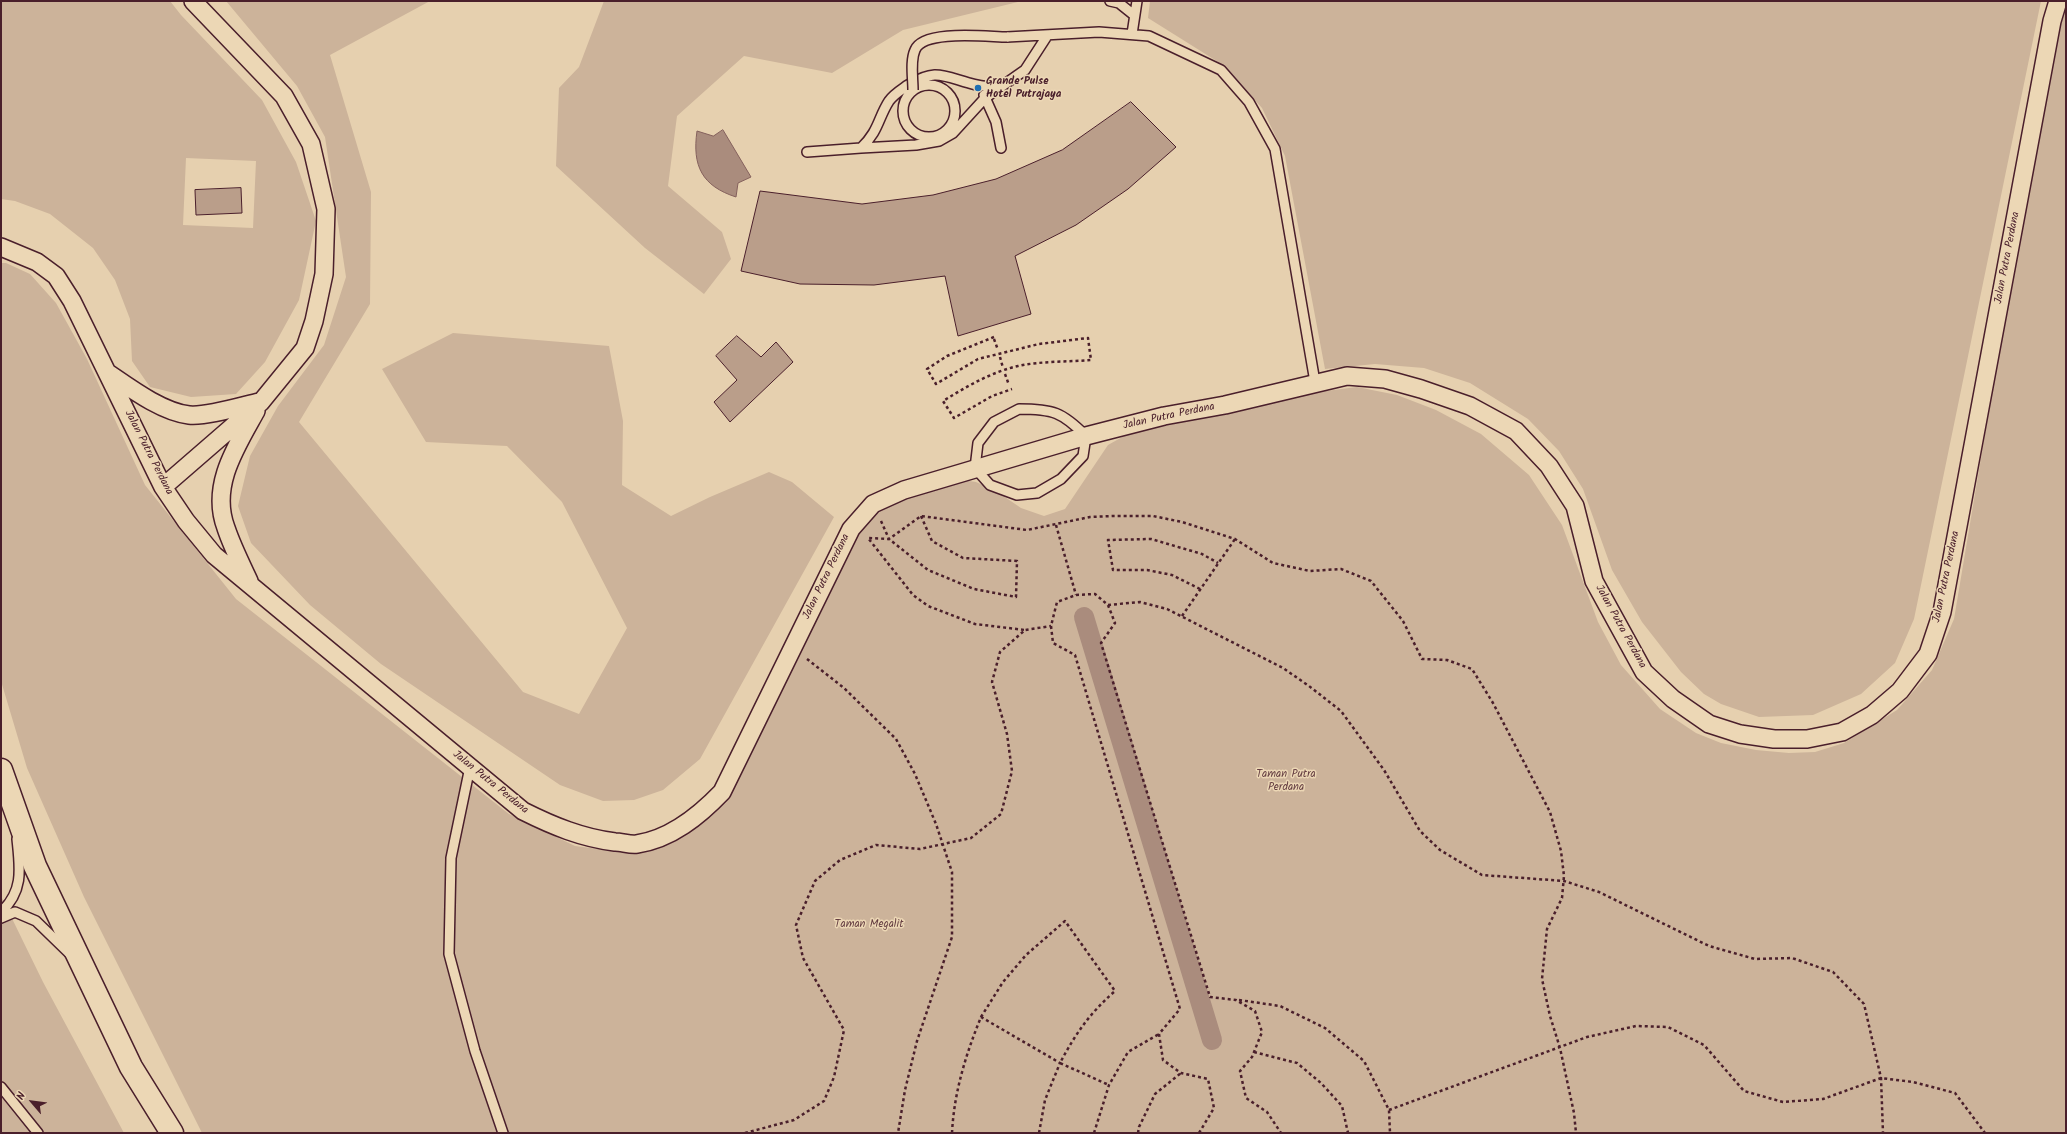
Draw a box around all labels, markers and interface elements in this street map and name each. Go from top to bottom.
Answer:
place label: Grande Pulse Hotel Putrajaya [986,75,1061,101]
marker: Grande Pulse Hotel Putrajaya [973,83,983,93]
street label: Jalan Putra Perdana [1993,211,2023,305]
street label: Jalan Putra Perdana [1122,401,1216,433]
street label: Jalan Putra Perdana [121,408,175,498]
street label: Jalan Putra Perdana [1931,530,1963,624]
street label: Jalan Putra Perdana [801,532,853,622]
street label: Jalan Putra Perdana [1592,583,1648,671]
street label: Jalan Putra Perdana [450,748,530,818]
park label: Taman Putra Perdana [1256,768,1316,794]
park label: Taman Megalit [835,918,903,932]
north arrow [12,1082,52,1122]
text: N [12,1089,31,1104]

